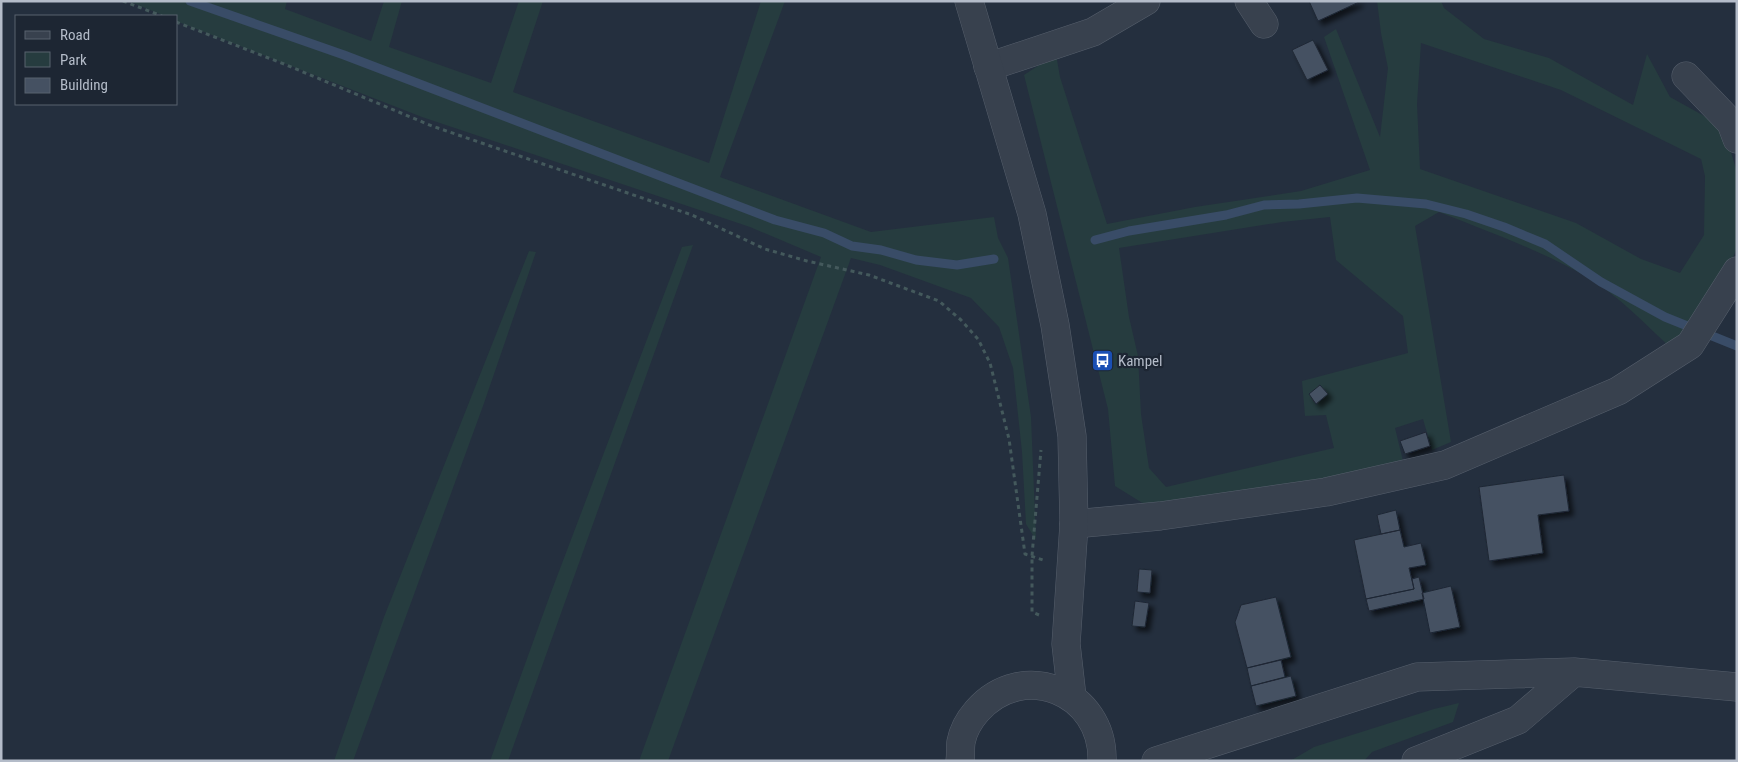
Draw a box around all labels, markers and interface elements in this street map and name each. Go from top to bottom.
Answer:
legend [15,15,178,105]
text: Road [60,26,90,44]
text: Park [60,51,87,69]
text: Building [60,76,108,94]
bus stop icon: Kampel [1090,349,1114,373]
place label: Kampel [1118,352,1163,370]

